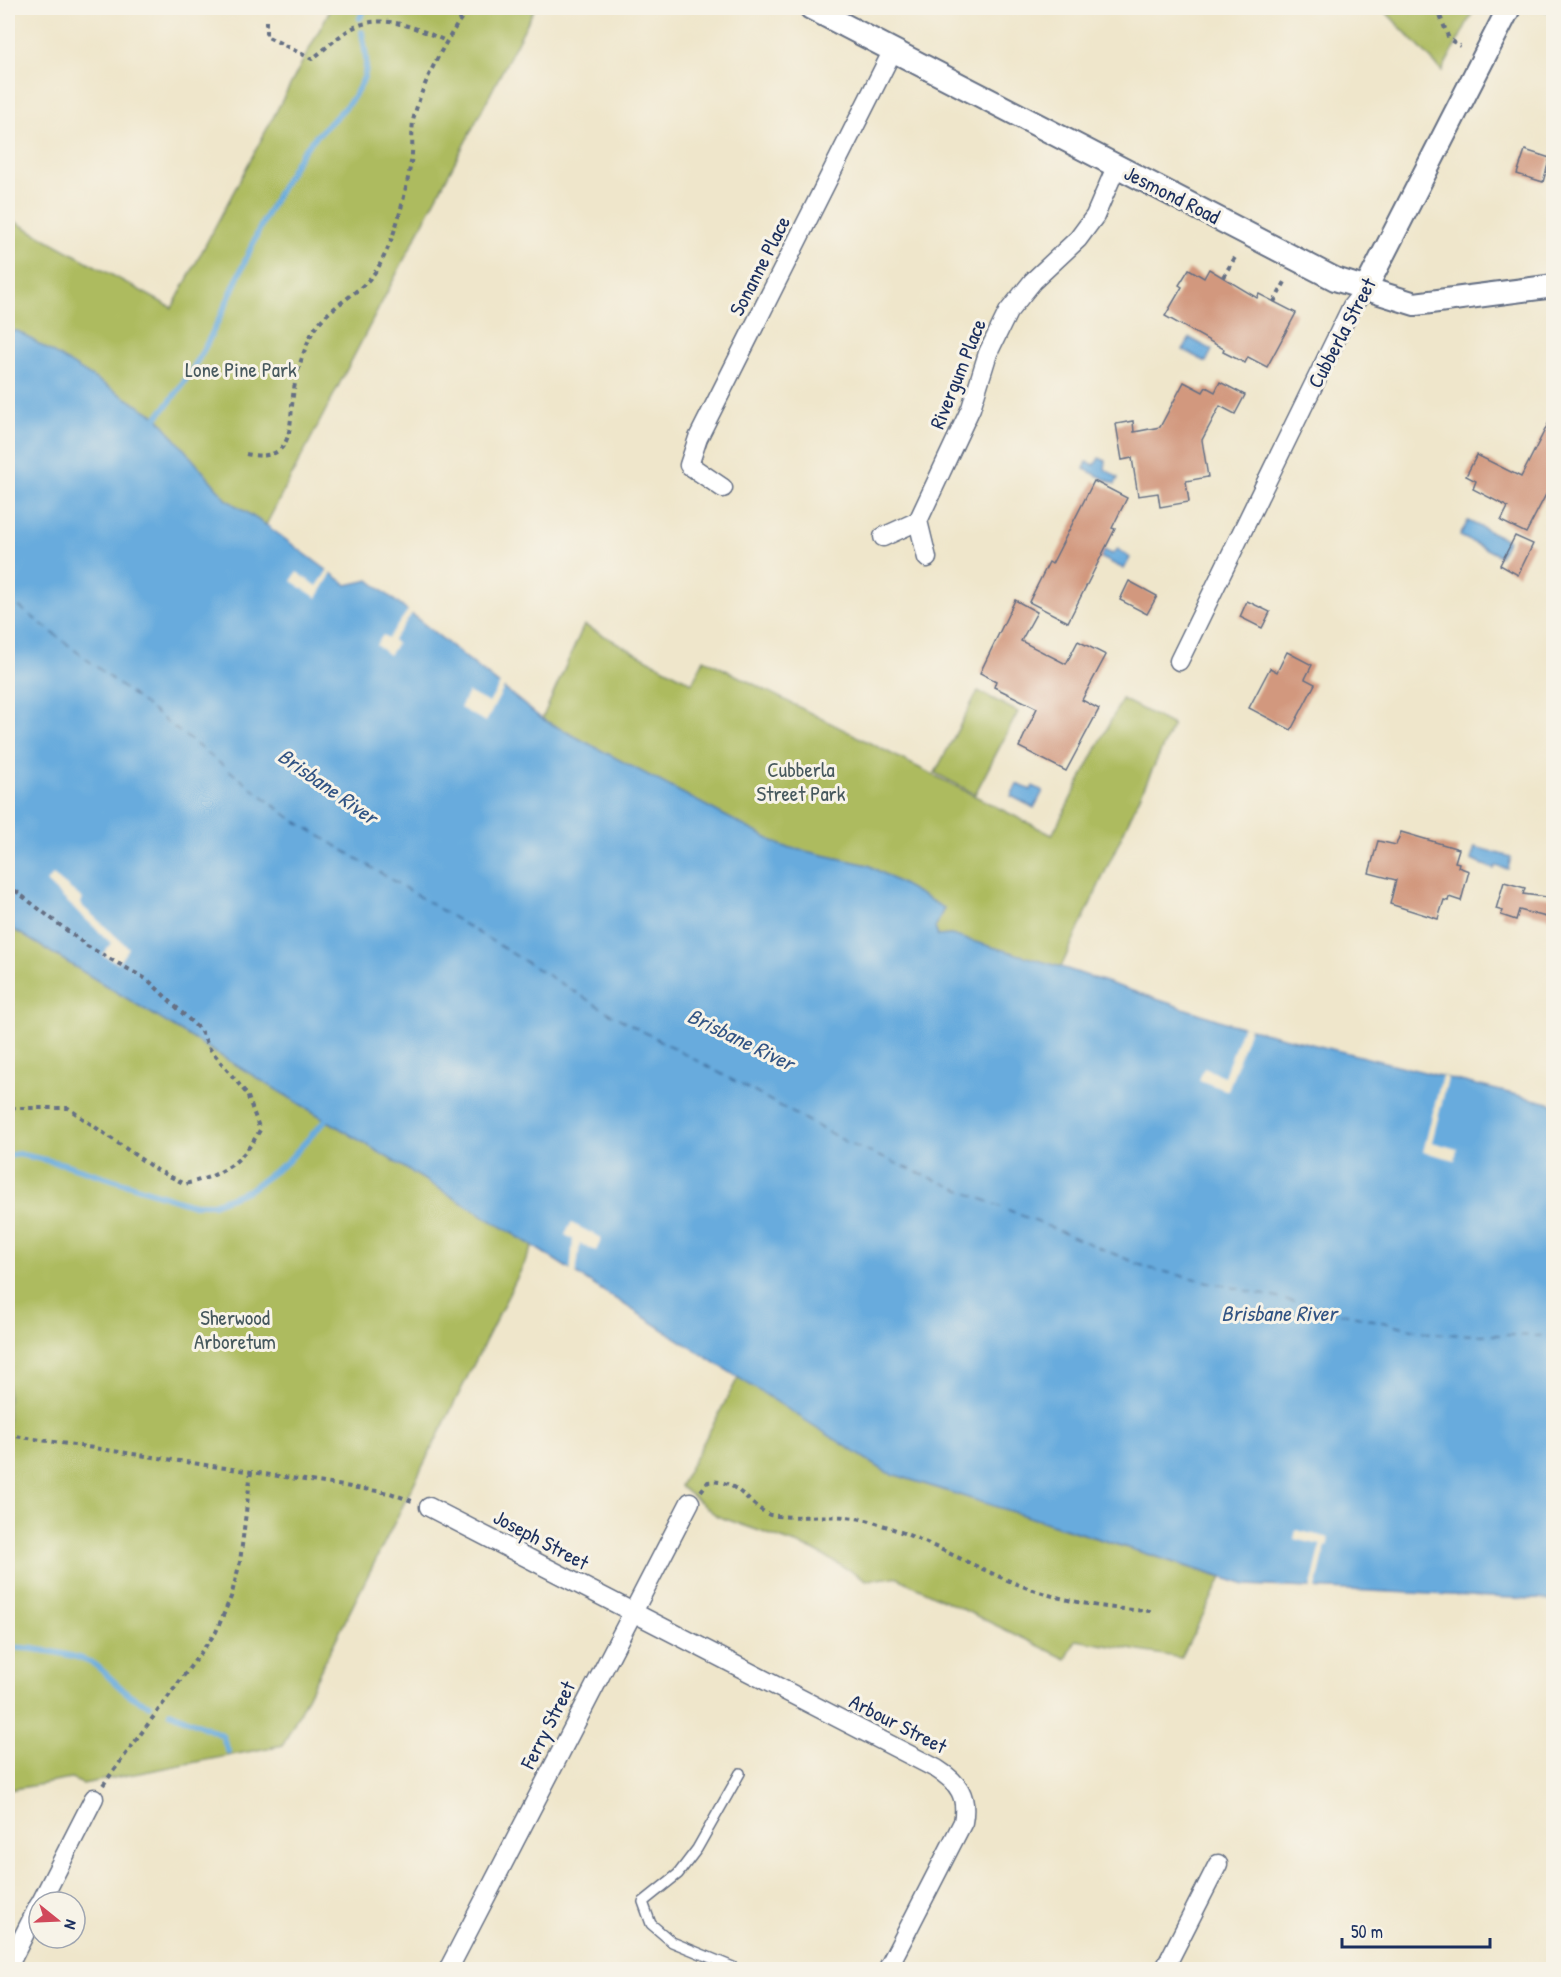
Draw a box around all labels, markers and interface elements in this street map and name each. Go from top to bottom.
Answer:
street label: Jesmond Road [1119,158,1225,231]
street label: Sonanne Place [722,211,797,321]
street label: Cubberla Street [1300,272,1383,393]
street label: Rivergum Place [922,314,993,433]
park label: Lone Pine Park [185,355,297,384]
water label: Brisbane River [272,741,386,833]
park label: Cubberla Street Park [757,755,846,808]
water label: Brisbane River [683,1000,802,1079]
water label: Brisbane River [1221,1298,1339,1328]
park label: Sherwood Arboretum [194,1303,276,1356]
street label: Joseph Street [488,1502,595,1577]
street label: Ferry Street [513,1675,582,1775]
street label: Arbour Street [845,1687,953,1761]
north arrow [27,1890,87,1950]
scale bar [1342,1911,1490,1949]
text: N [59,1917,83,1933]
text: 50 m [1351,1919,1383,1944]

